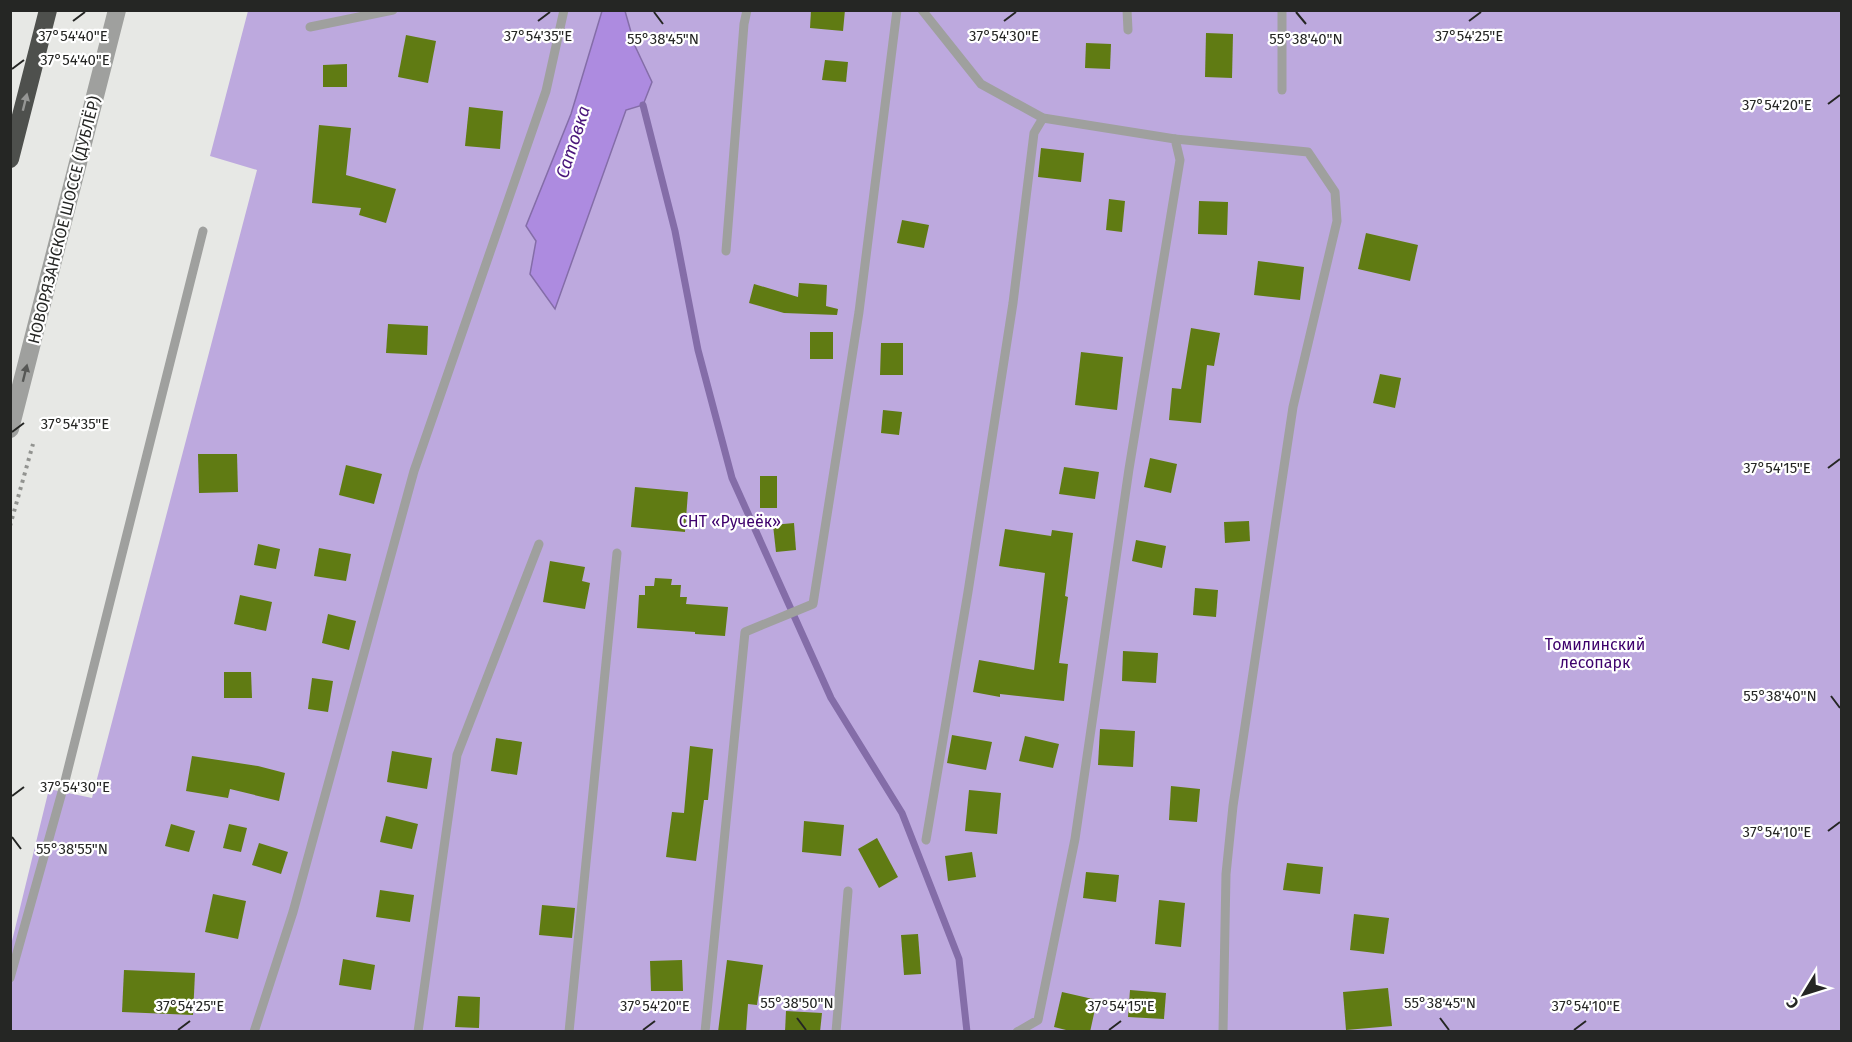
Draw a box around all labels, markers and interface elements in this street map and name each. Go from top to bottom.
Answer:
text: 37°54'40"E [38,27,108,45]
text: 37°54'35"E [504,27,572,45]
text: 37°54'30"E [969,27,1039,45]
text: 37°54'25"E [1435,27,1503,45]
text: 55°38'45"N [627,30,699,48]
text: 55°38'40"N [1269,30,1343,48]
text: 37°54'40"E [40,51,110,69]
one-way arrow [21,93,30,111]
street label: НОВОРЯЗАНСКОЕ ШОССЕ (ДУБЛЁР) [24,94,104,346]
text: 37°54'20"E [1742,96,1812,114]
water label: Сатовка [551,103,595,181]
one-way arrow [21,363,30,381]
text: 37°54'35"E [41,415,109,433]
text: 37°54'15"E [1743,459,1811,477]
park label: СНТ «Ручеёк» [679,512,781,531]
park label: Томилинский лесопарк [1545,635,1645,672]
text: 55°38'40"N [1743,687,1817,705]
text: 37°54'30"E [40,778,110,796]
text: 37°54'10"E [1743,823,1811,841]
text: 55°38'55"N [36,840,108,858]
north arrow [1774,964,1834,1024]
text: С [1782,993,1803,1012]
text: 55°38'50"N [760,994,834,1012]
text: 55°38'45"N [1404,994,1476,1012]
text: 37°54'25"E [156,997,224,1015]
text: 37°54'20"E [620,997,690,1015]
text: 37°54'15"E [1087,997,1155,1015]
text: 37°54'10"E [1552,997,1620,1015]

